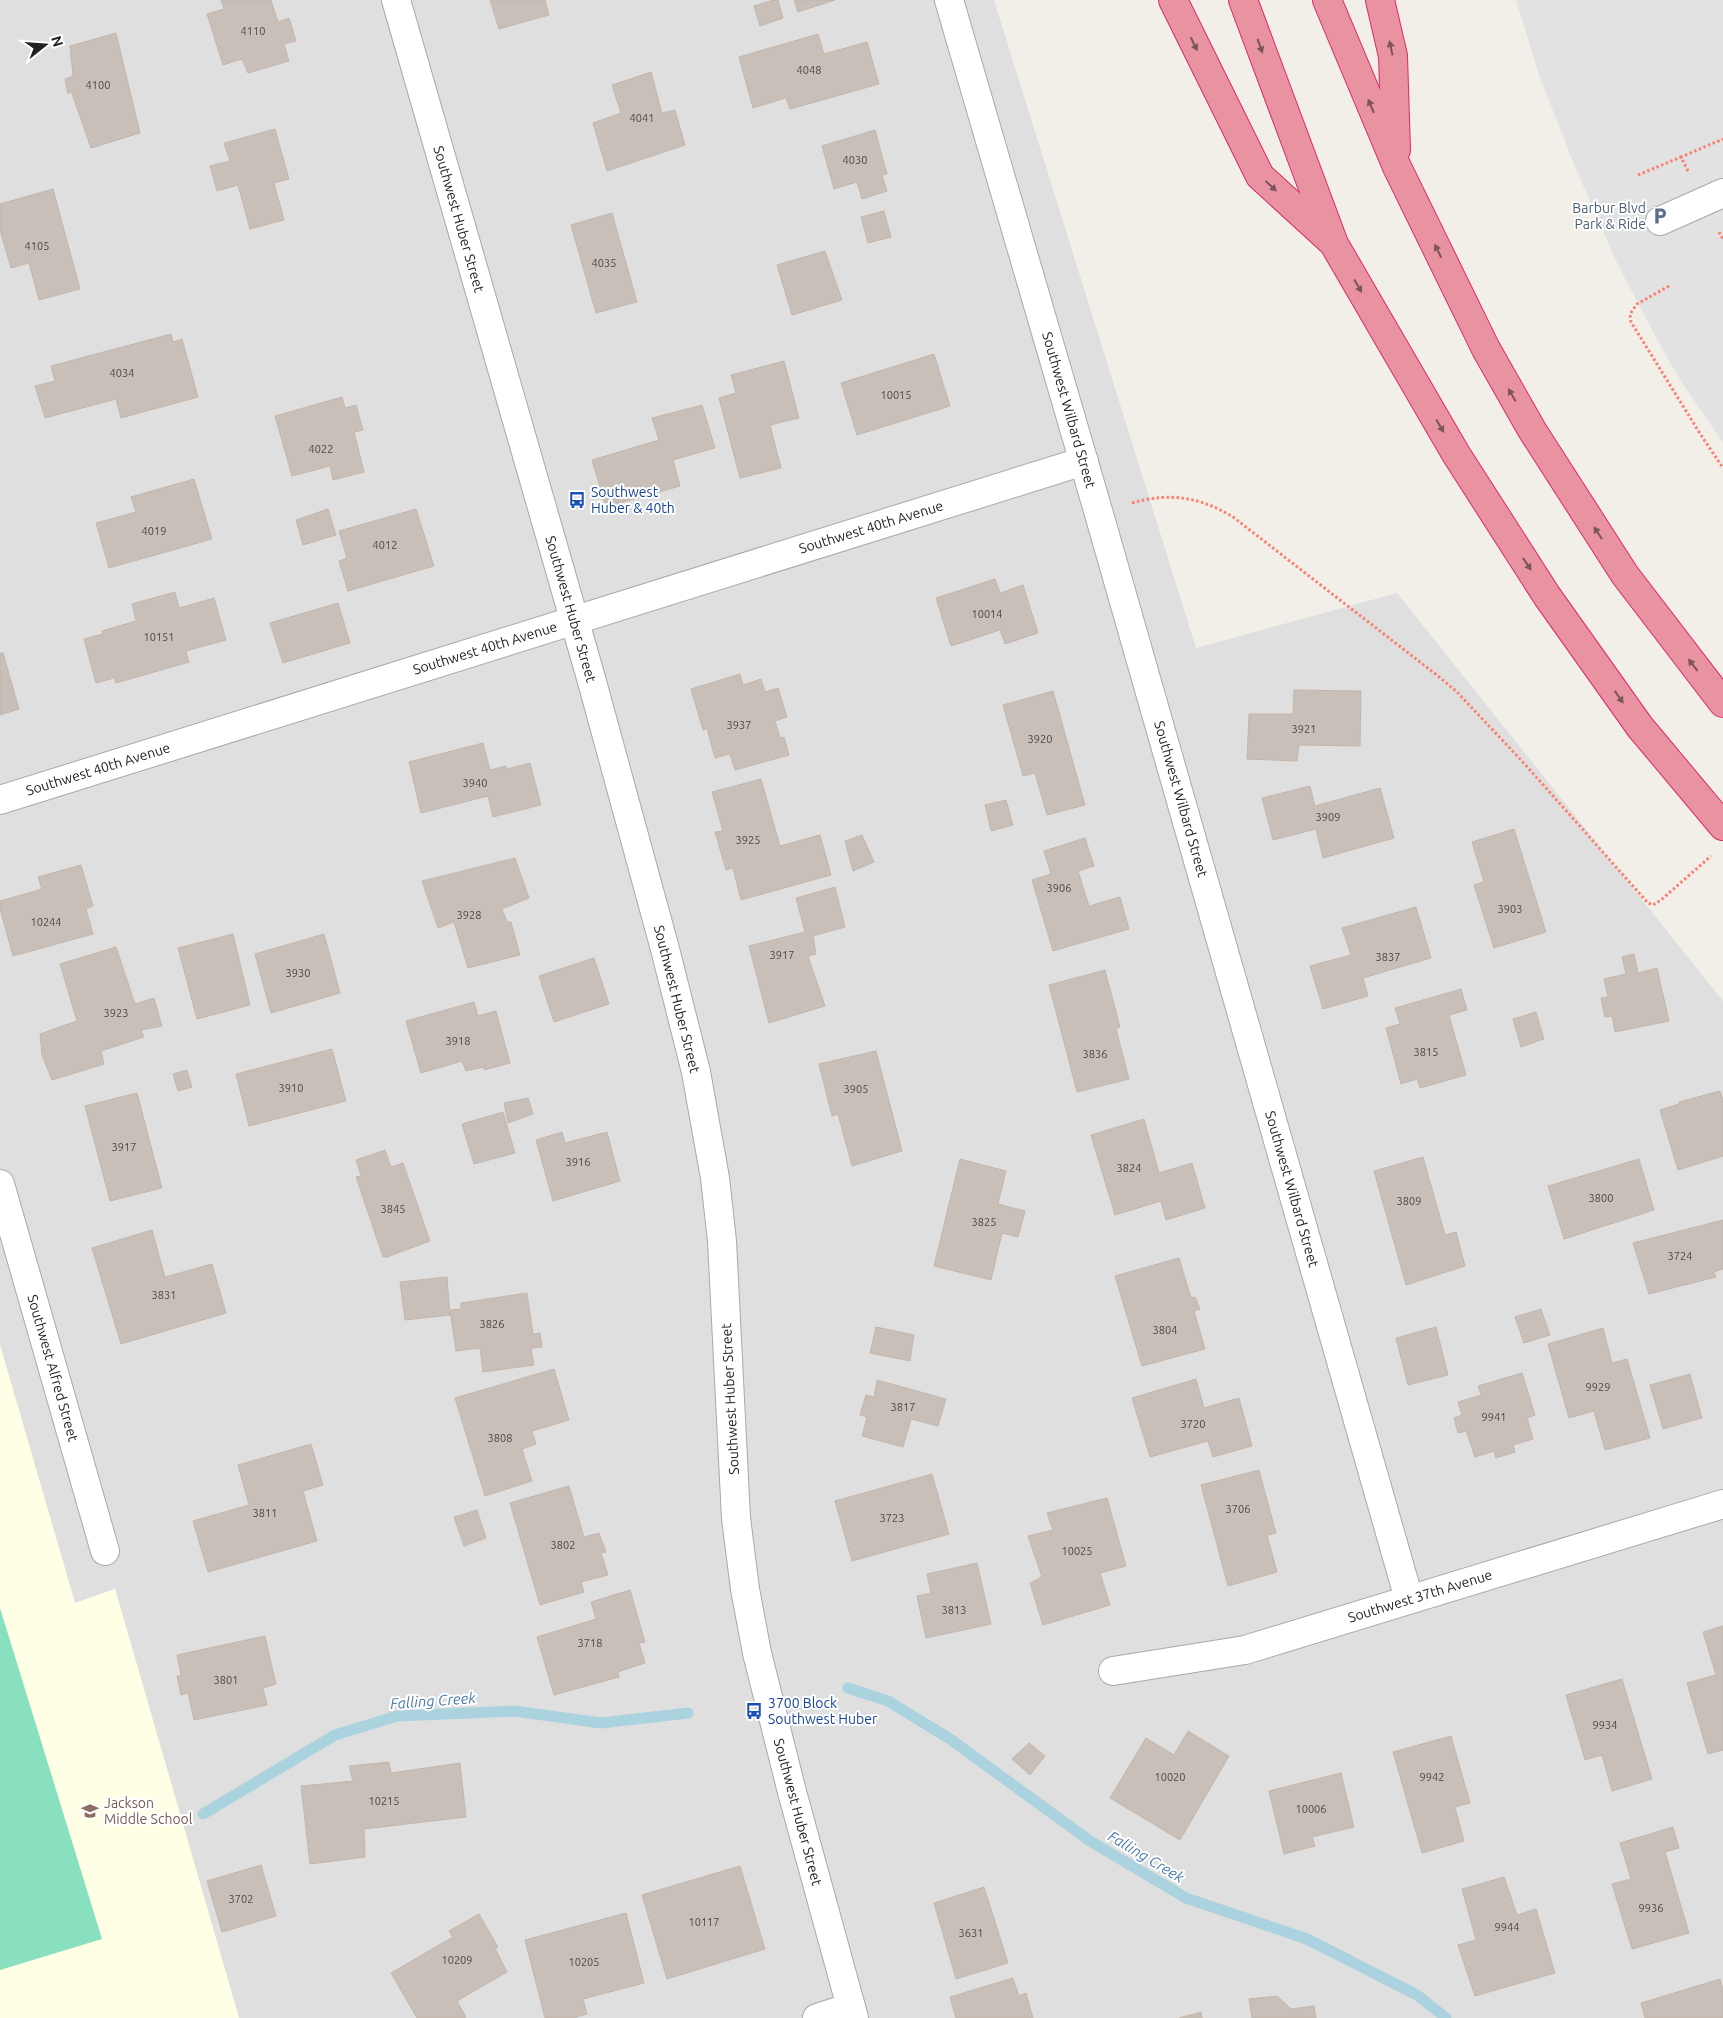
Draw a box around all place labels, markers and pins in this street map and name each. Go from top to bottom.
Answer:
place label: Barbur Blvd Park & Ride [1572,200,1646,232]
parking icon: Barbur Blvd Park & Ride [1650,206,1670,226]
place label: Southwest Huber & 40th [591,484,675,516]
bus stop icon: Southwest Huber & 40th [567,490,587,510]
place label: 3700 Block Southwest Huber [768,1695,878,1727]
bus stop icon: 3700 Block Southwest Huber [744,1701,764,1721]
place label: Jackson Middle School [104,1795,193,1827]
school or university icon: Jackson Middle School [80,1801,100,1821]

